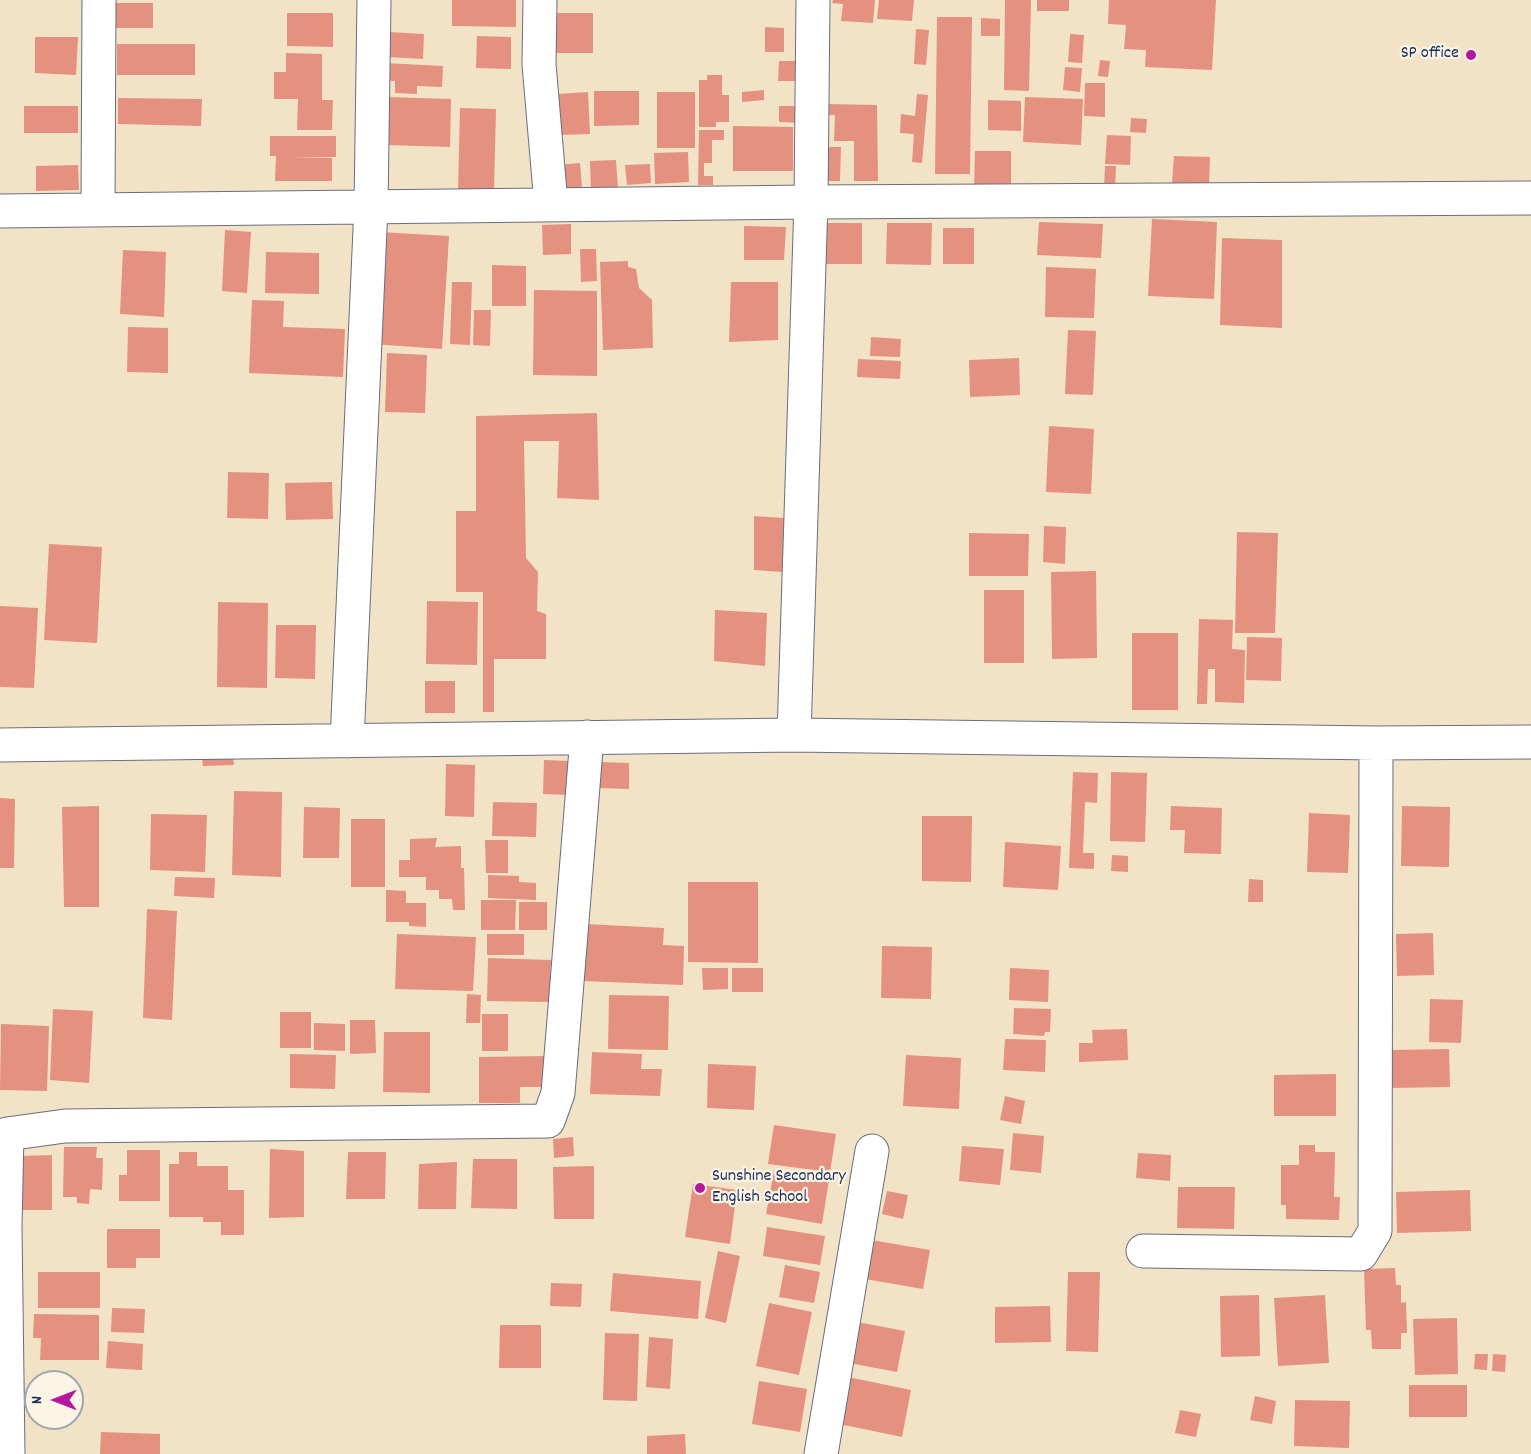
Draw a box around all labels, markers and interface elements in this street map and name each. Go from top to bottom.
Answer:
place label: SP office [1401,44,1459,66]
marker: SP office [1464,48,1478,62]
place label: Sunshine Secondary English School [712,1167,846,1210]
marker: Sunshine Secondary English School [693,1181,707,1195]
north arrow [24,1370,84,1430]
text: N [26,1396,49,1404]

